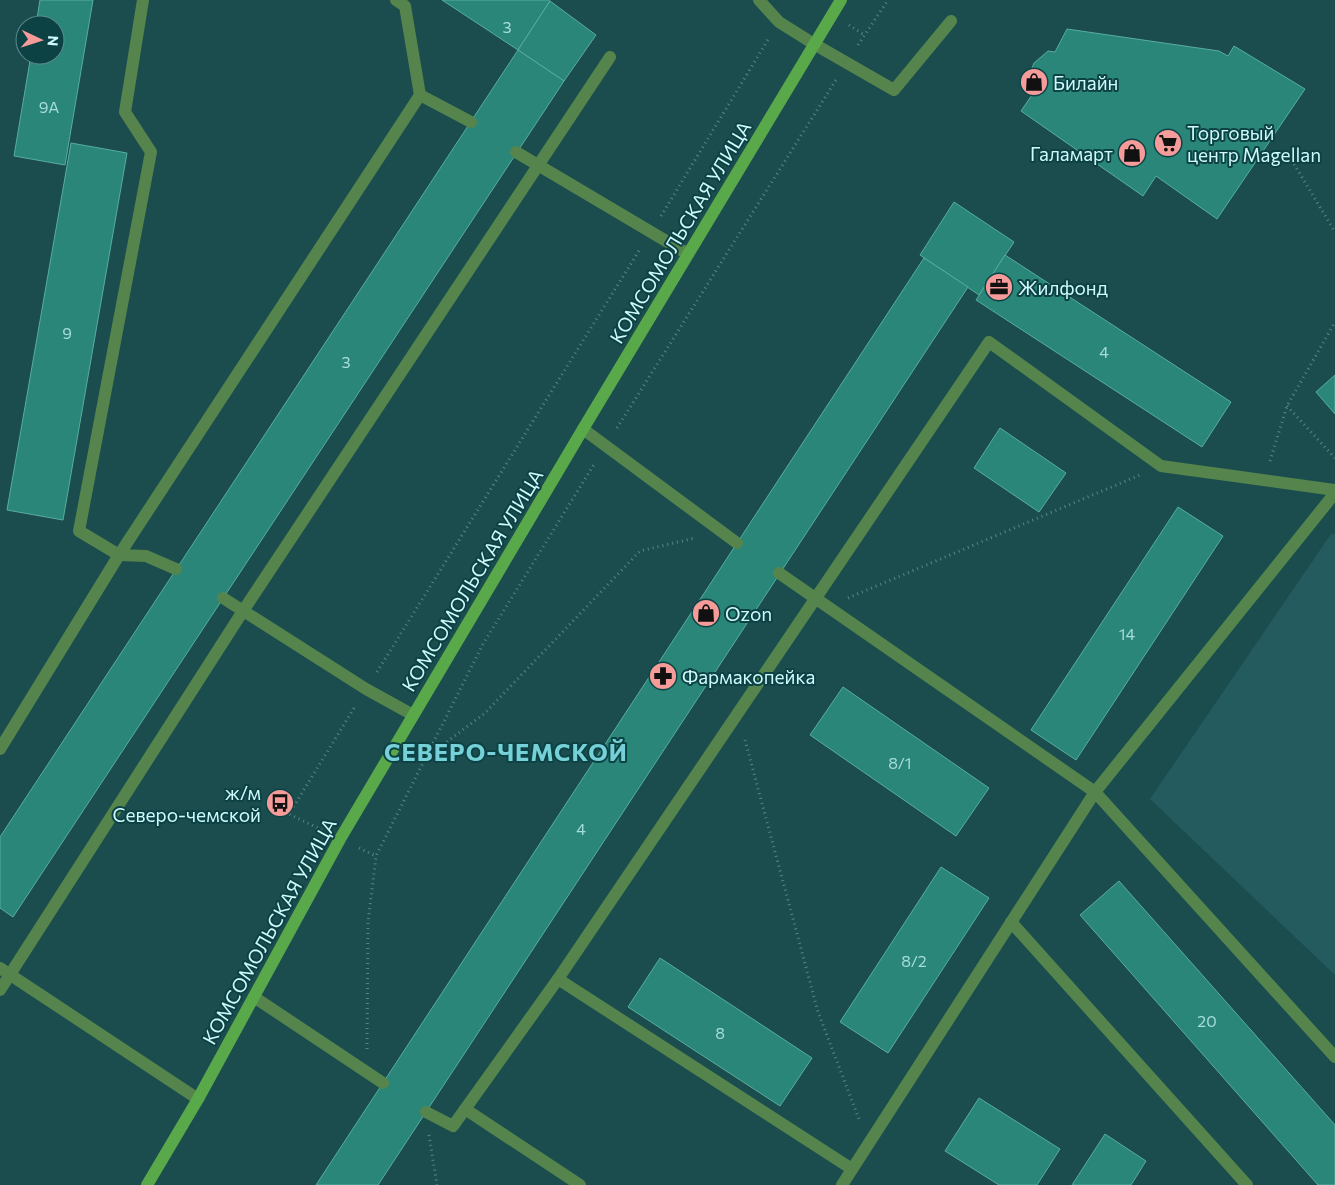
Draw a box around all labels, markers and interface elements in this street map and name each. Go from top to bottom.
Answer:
north arrow [15,15,65,65]
house number: 3 [502,17,512,36]
text: N [45,35,62,47]
shop icon: Билайн [1019,67,1049,97]
place label: Билайн [1053,71,1118,94]
house number: 9А [39,97,59,116]
street label: КОМСОМОЛЬСКАЯ УЛИЦА [604,117,756,347]
place label: Торговый центр Magellan [1187,121,1321,166]
supermarket icon: Торговый центр Magellan [1153,128,1183,158]
shop icon: Галамарт [1117,138,1147,168]
place label: Галамарт [1030,142,1113,165]
office icon: Жилфонд [984,272,1014,302]
place label: Жилфонд [1018,276,1108,299]
house number: 9 [62,323,72,342]
house number: 4 [1099,342,1109,361]
house number: 3 [341,352,351,371]
street label: КОМСОМОЛЬСКАЯ УЛИЦА [396,465,548,695]
shop icon: Ozon [691,598,721,628]
place label: Ozon [725,602,772,625]
house number: 14 [1119,624,1136,643]
pharmacy icon: Фармакопейка [648,661,678,691]
place label: Фармакопейка [682,665,815,688]
district label: СЕВЕРО-ЧЕМСКОЙ [384,737,628,766]
house number: 8/1 [888,753,912,772]
place label: ж/м Северо-чемской [112,781,261,826]
bus stop icon: ж/м Северо-чемской [265,788,295,818]
street label: КОМСОМОЛЬСКАЯ УЛИЦА [197,814,341,1048]
house number: 4 [576,819,586,838]
house number: 8/2 [901,951,927,970]
house number: 20 [1197,1011,1217,1030]
house number: 8 [715,1023,725,1042]

